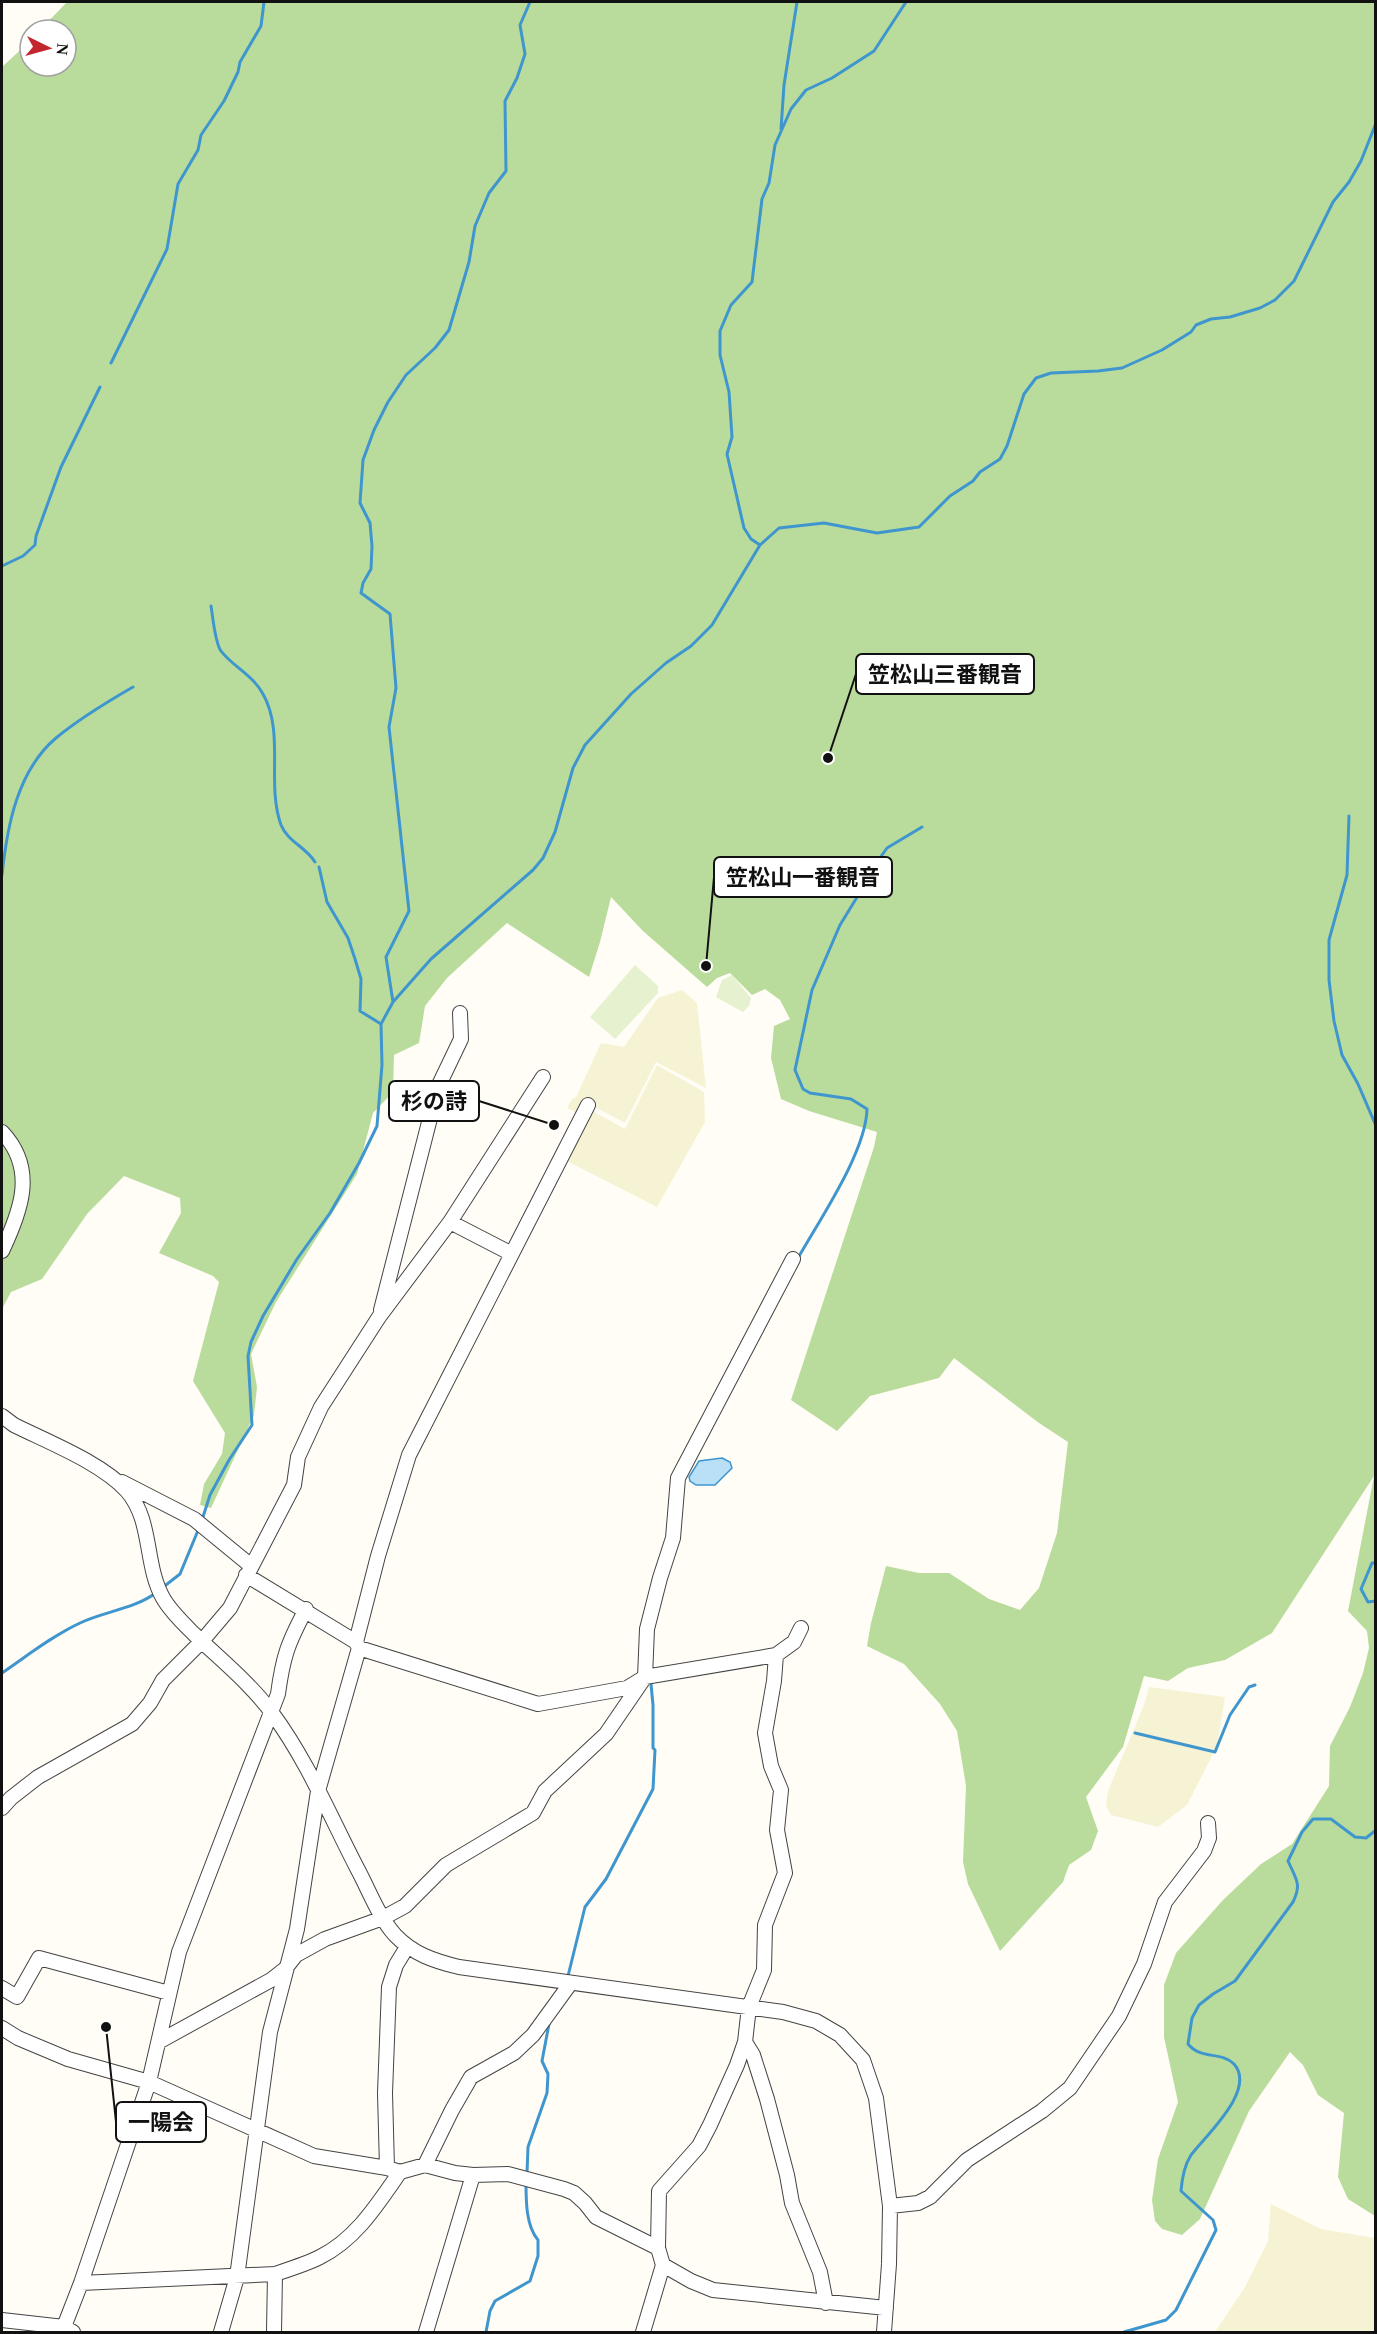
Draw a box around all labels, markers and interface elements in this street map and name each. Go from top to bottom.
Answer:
north arrow [18,18,78,78]
text: N [53,43,71,56]
callout: 笠松山三番観音 [856,654,1034,694]
text: 笠松山三番観音 [868,662,1022,687]
callout: 笠松山一番観音 [714,857,892,897]
text: 笠松山一番観音 [726,865,880,890]
callout: 杉の詩 [389,1081,479,1121]
text: 杉の詩 [401,1089,467,1114]
callout: 一陽会 [116,2102,206,2142]
text: 一陽会 [128,2110,194,2135]

